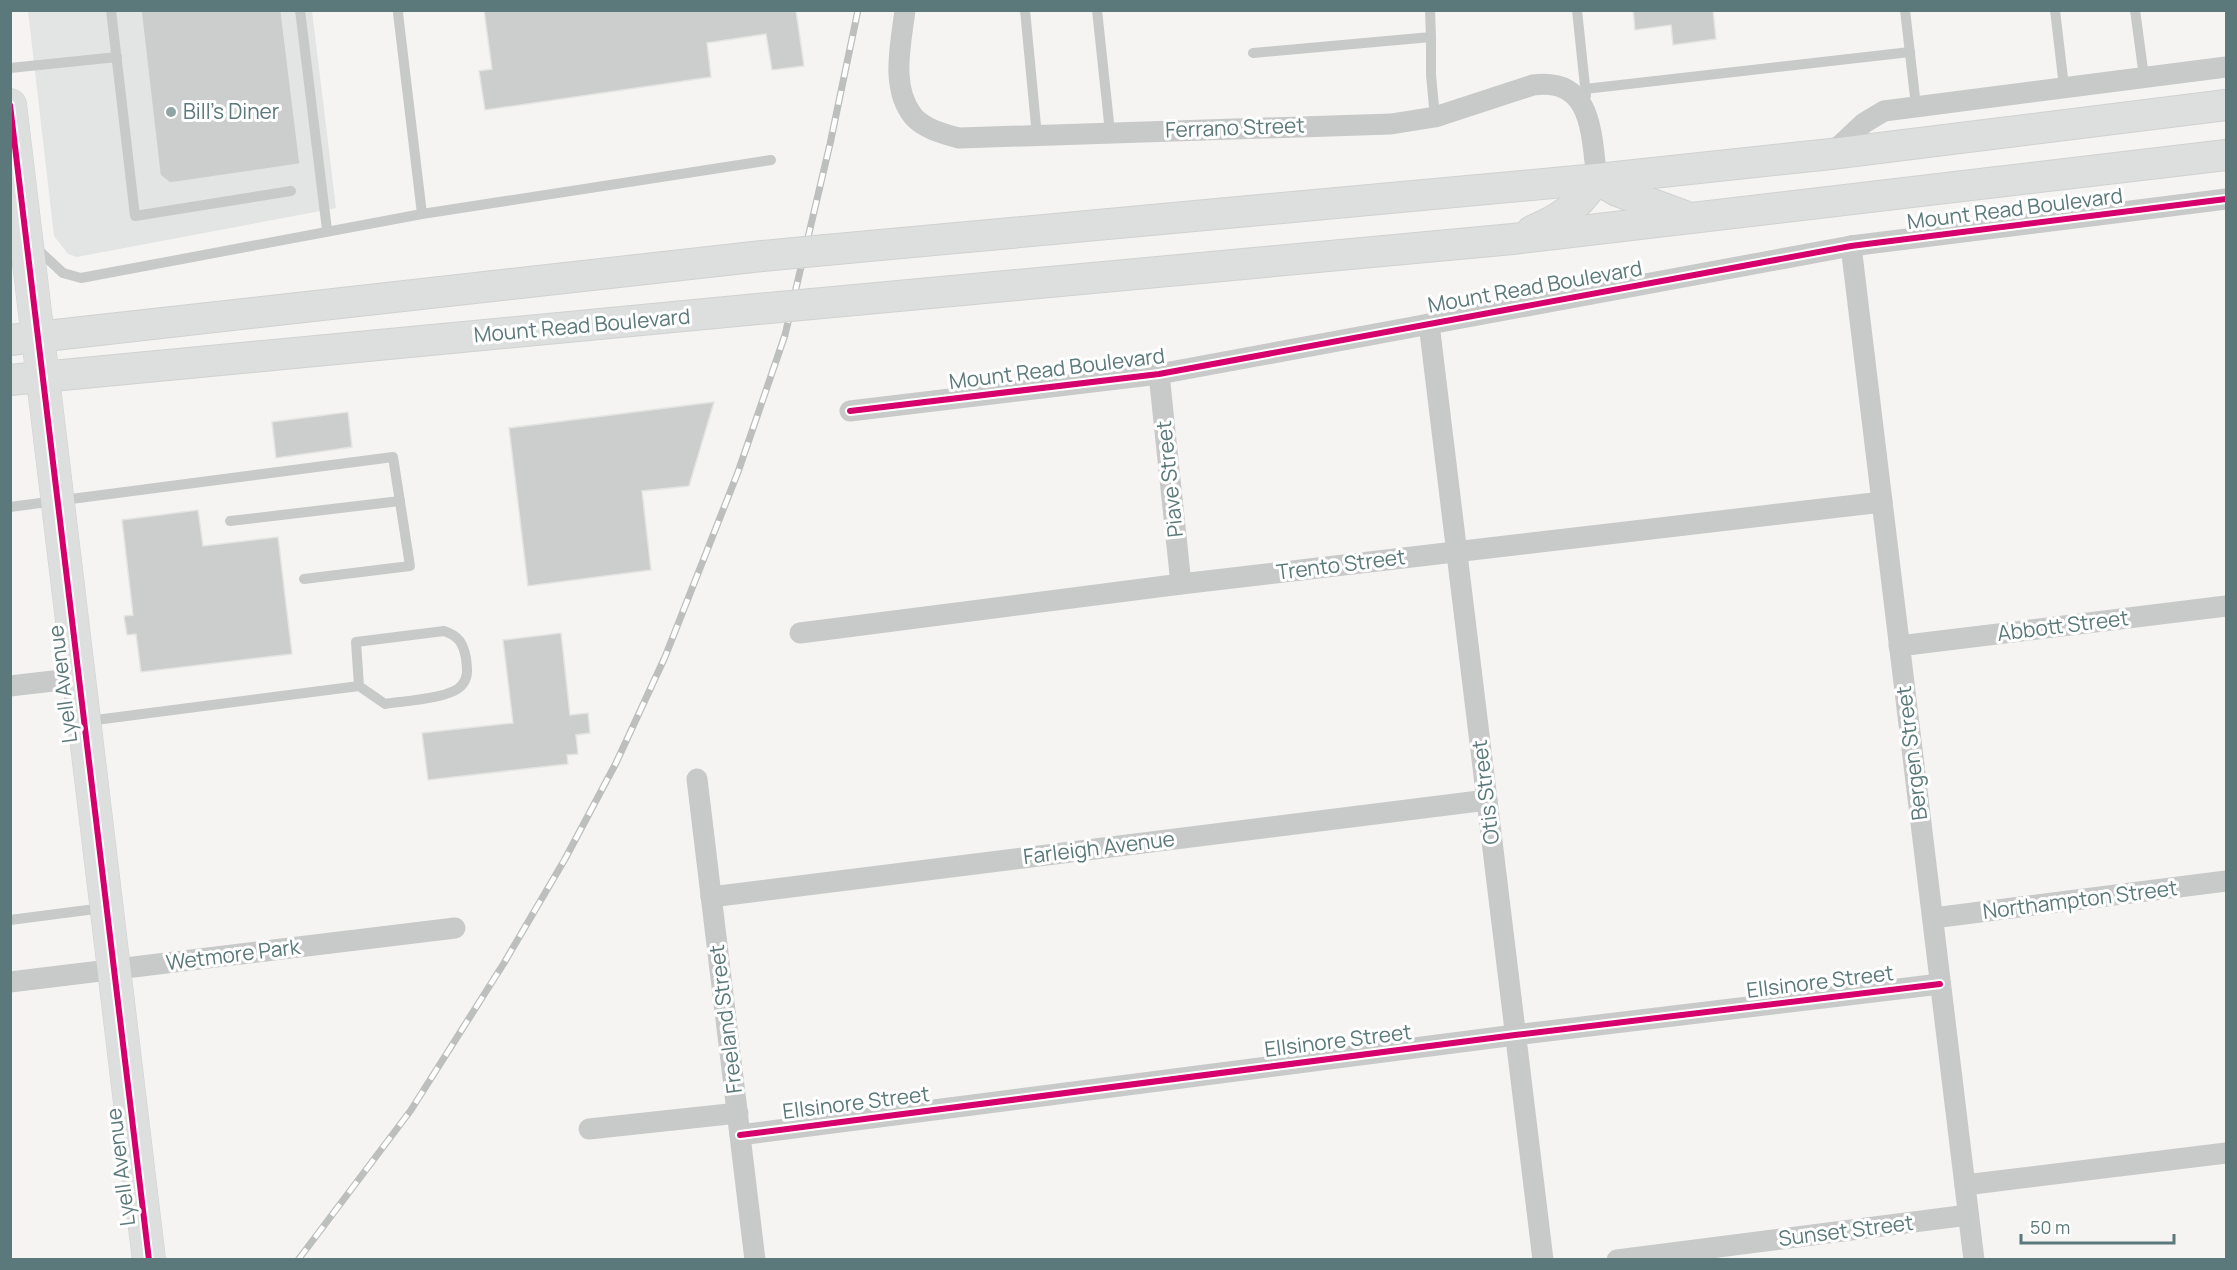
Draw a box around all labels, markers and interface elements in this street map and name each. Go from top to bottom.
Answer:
place label: Bill's Diner [183,97,280,125]
marker: Bill's Diner [164,105,178,119]
street label: Ferrano Street [1165,111,1305,143]
street label: Mount Read Boulevard [1905,181,2124,235]
street label: Mount Read Boulevard [1425,253,1644,319]
street label: Mount Read Boulevard [472,302,691,348]
street label: Mount Read Boulevard [947,341,1166,395]
street label: Piave Street [1149,419,1189,539]
street label: Trento Street [1275,542,1407,586]
street label: Abbott Street [1996,603,2130,647]
street label: Lyell Avenue [41,624,83,745]
street label: Bergen Street [1889,684,1933,822]
street label: Otis Street [1465,738,1505,846]
street label: Farleigh Avenue [1021,824,1176,870]
street label: Northampton Street [1981,873,2179,925]
street label: Wetmore Park [164,932,302,976]
street label: Freeland Street [702,943,748,1095]
street label: Ellsinore Street [1745,958,1895,1004]
street label: Ellsinore Street [1263,1017,1413,1063]
street label: Ellsinore Street [781,1079,931,1125]
street label: Lyell Avenue [99,1107,141,1228]
scale bar [2021,1207,2174,1245]
street label: Sunset Street [1777,1208,1915,1252]
text: 50 m [2030,1215,2070,1239]

